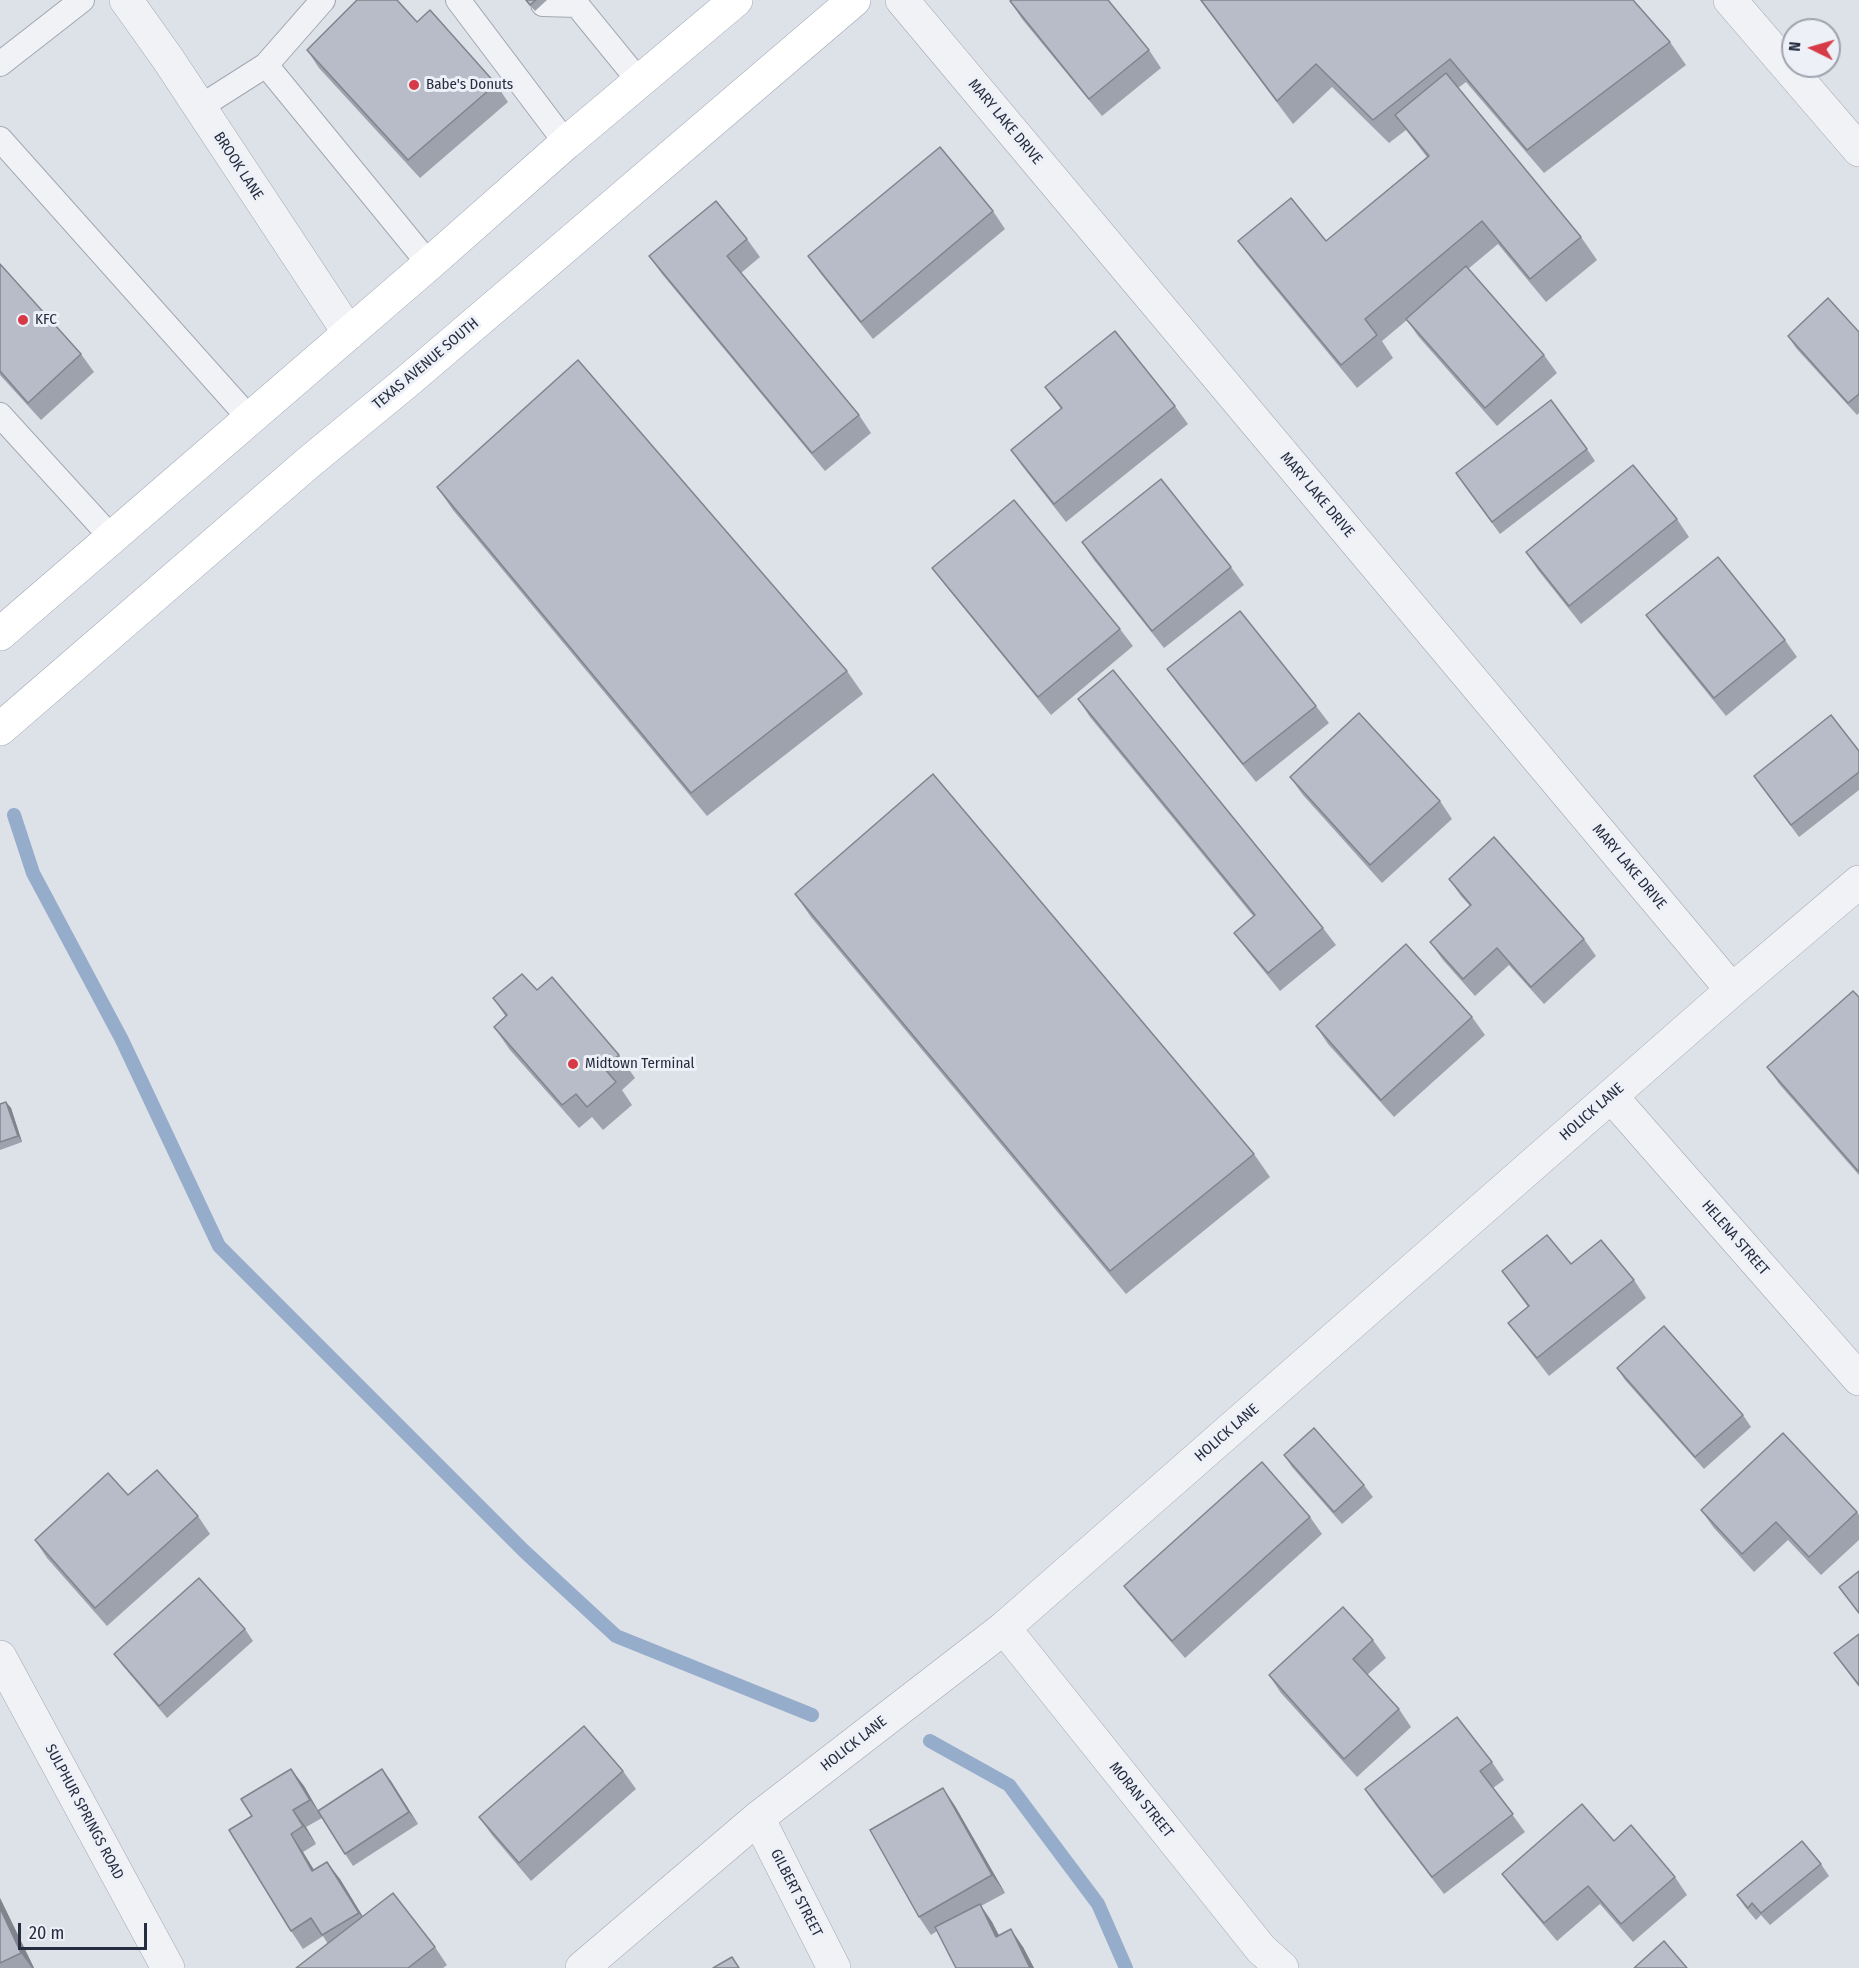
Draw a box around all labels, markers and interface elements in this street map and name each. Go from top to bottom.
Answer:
north arrow [1781,18,1841,78]
text: N [1785,41,1804,52]
place label: Babe's Donuts [426,76,513,94]
street label: MARY LAKE DRIVE [964,76,1046,168]
marker: Babe's Donuts [407,78,421,92]
street label: BROOK LANE [209,129,267,203]
place label: KFC [35,311,57,329]
marker: KFC [16,313,30,327]
street label: TEXAS AVENUE SOUTH [369,314,483,414]
street label: MARY LAKE DRIVE [1276,449,1358,541]
street label: MARY LAKE DRIVE [1588,821,1670,913]
place label: Midtown Terminal [585,1055,694,1073]
marker: Midtown Terminal [566,1057,580,1071]
street label: HOLICK LANE [1556,1079,1628,1145]
street label: HELENA STREET [1698,1197,1772,1279]
street label: HOLICK LANE [1191,1400,1263,1466]
street label: HOLICK LANE [817,1713,891,1775]
street label: SULPHUR SPRINGS ROAD [41,1741,127,1883]
street label: MORAN STREET [1105,1759,1177,1841]
street label: GILBERT STREET [766,1846,826,1940]
scale bar [21,1911,150,1949]
text: 20 m [29,1922,64,1944]

